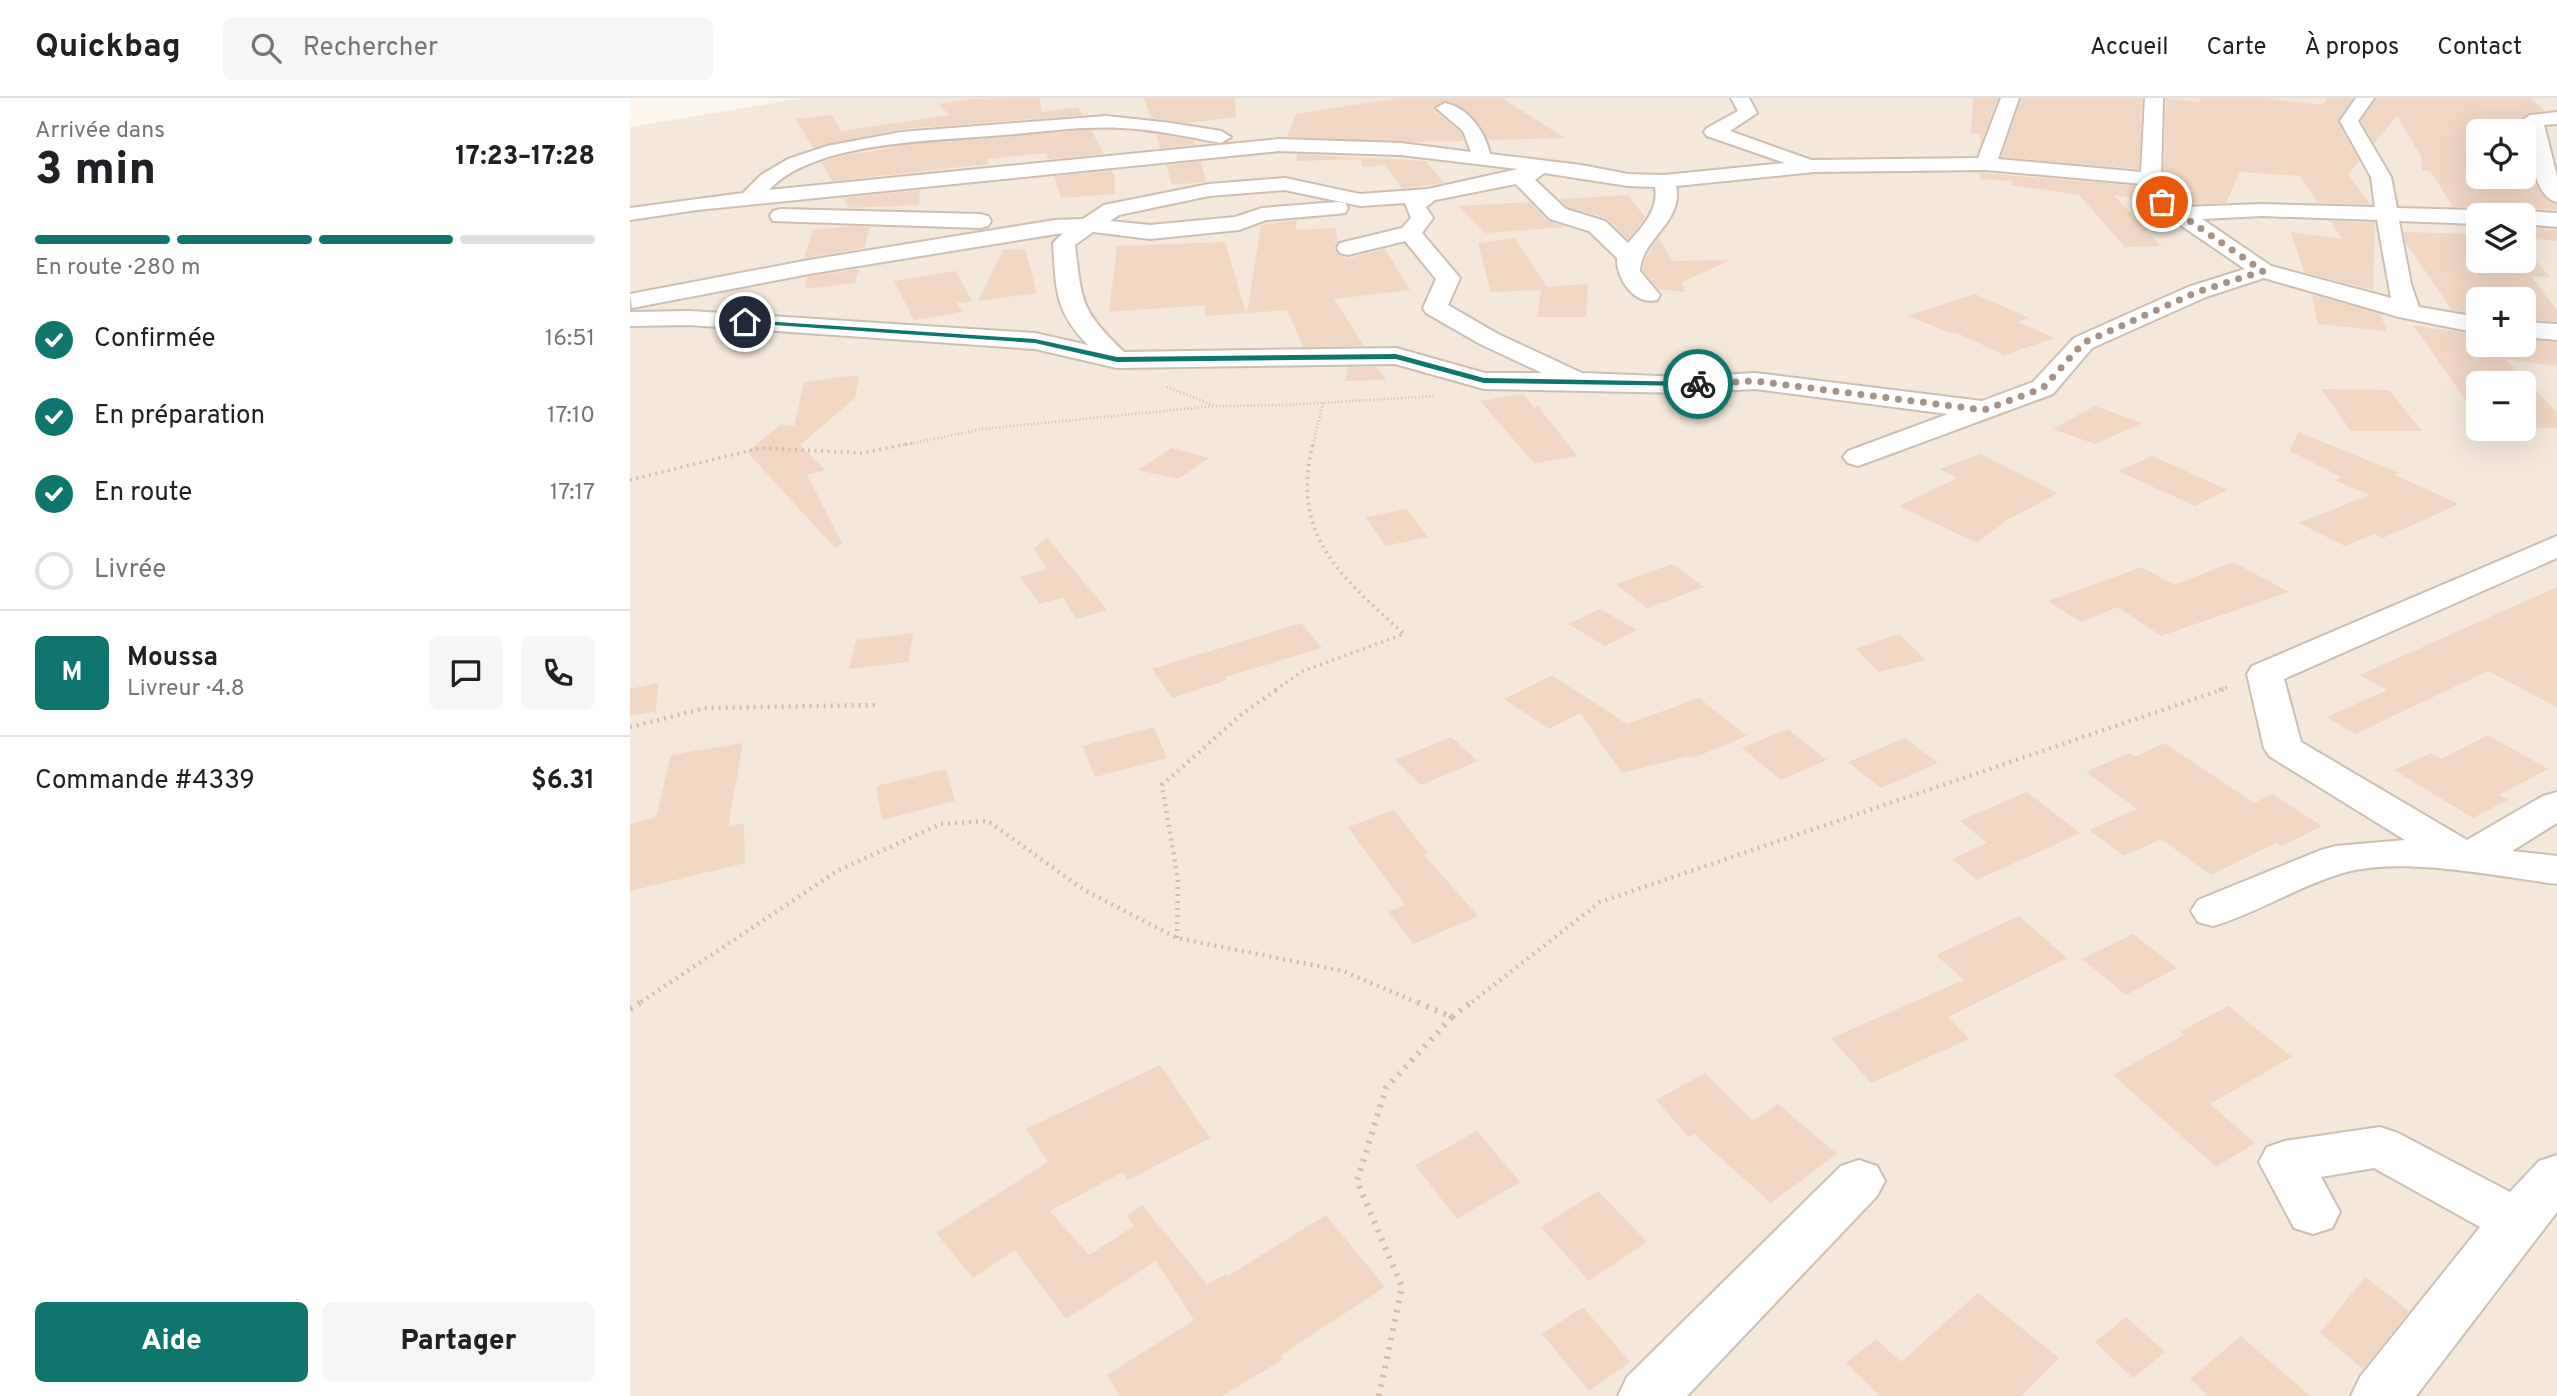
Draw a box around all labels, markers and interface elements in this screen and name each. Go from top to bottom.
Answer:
search box [223,17,713,80]
text: Quickbag [35,27,181,69]
icon: search [247,29,285,67]
text: Rechercher [303,32,438,65]
text: Accueil [2090,33,2169,63]
text: Carte [2207,33,2266,63]
text: À propos [2304,33,2399,63]
text: Contact [2437,33,2522,63]
text: Arrivée dans [35,117,165,146]
map controls [2466,119,2536,441]
button: locate [2466,119,2536,189]
text: 17:23–17:28 [455,141,595,174]
text: 3 min [35,142,156,201]
pin [2132,172,2192,232]
icon: bag [2143,183,2181,221]
button: layers [2466,203,2536,273]
text: En route · 280 m [35,254,200,283]
button: + [2466,287,2536,357]
pin [715,292,775,352]
icon: home [726,303,764,341]
icon: check [35,321,73,359]
text: Confirmée [94,323,216,356]
text: 16:51 [545,325,595,354]
courier [1663,349,1733,419]
icon: bike [1679,365,1717,403]
button: − [2466,371,2536,441]
icon: check [35,398,73,436]
text: En préparation [94,400,265,433]
text: 17:10 [547,402,595,431]
icon: check [35,475,73,513]
text: En route [94,477,192,510]
text: 17:17 [550,479,595,508]
text: Livrée [94,554,166,587]
button: chat [429,636,503,710]
button: phone [521,636,595,710]
text: Moussa [127,642,218,675]
text: M [61,657,83,690]
text: Livreur · 4.8 [127,675,245,704]
text: Commande #4339 [35,765,255,798]
text: $6.31 [531,765,595,798]
button: Aide [35,1302,308,1382]
button: Partager [322,1302,595,1382]

